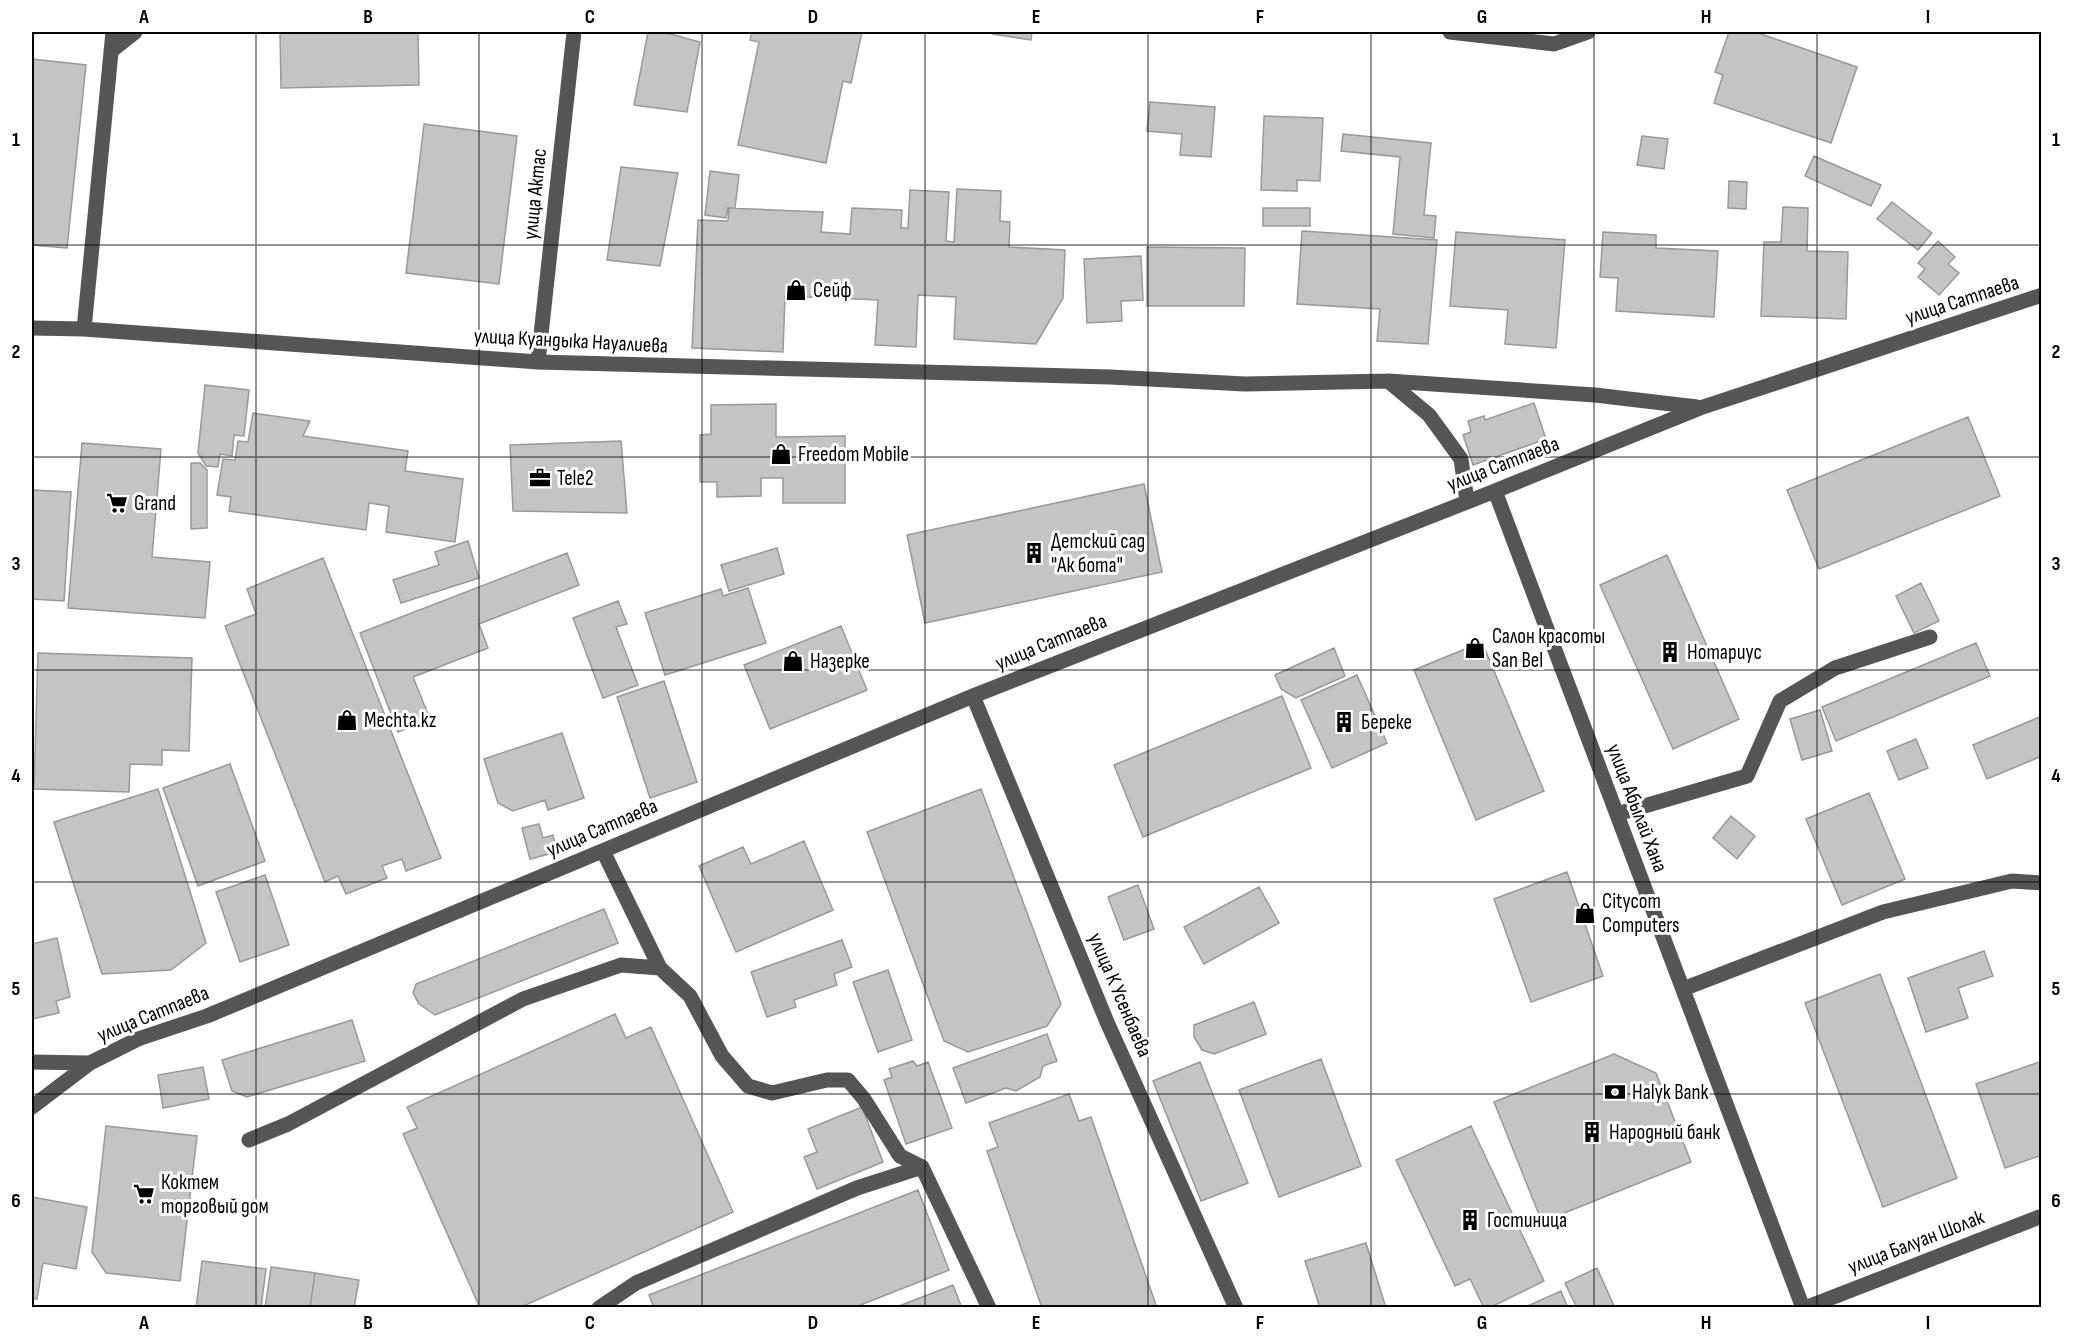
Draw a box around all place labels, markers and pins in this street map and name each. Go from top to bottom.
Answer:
shop icon: Сейф [784,278,808,302]
place label: Сейф [813,278,852,303]
shop icon: Freedom Mobile [769,442,793,466]
place label: Freedom Mobile [798,442,909,467]
office icon: Tele2 [528,466,552,490]
place label: Tele2 [557,466,594,491]
supermarket icon: Grand [105,491,129,515]
place label: Grand [134,491,176,516]
place label: Детский сад "Ак бота" [1051,529,1145,578]
building icon: Детский сад "Ак бота" [1022,541,1046,565]
place label: Салон красоты San Bel [1492,624,1605,673]
shop icon: Салон красоты San Bel [1463,636,1487,660]
building icon: Нотариус [1658,640,1682,664]
place label: Нотариус [1687,640,1762,665]
shop icon: Назерке [781,649,805,673]
place label: Назерке [810,649,870,674]
shop icon: Mechta.kz [335,708,359,732]
place label: Mechta.kz [364,708,437,733]
building icon: Береке [1332,710,1356,734]
place label: Береке [1361,710,1412,735]
place label: Citycom Computers [1602,889,1680,938]
shop icon: Citycom Computers [1573,901,1597,925]
bank icon: Halyk Bank [1603,1080,1627,1104]
place label: Halyk Bank [1632,1080,1709,1105]
building icon: Народный банк [1580,1120,1604,1144]
place label: Народный банк [1609,1120,1720,1145]
place label: Коктем торговый дом [161,1170,269,1219]
supermarket icon: Коктем торговый дом [132,1182,156,1206]
building icon: Гостиница [1458,1208,1482,1232]
place label: Гостиница [1487,1208,1567,1233]

